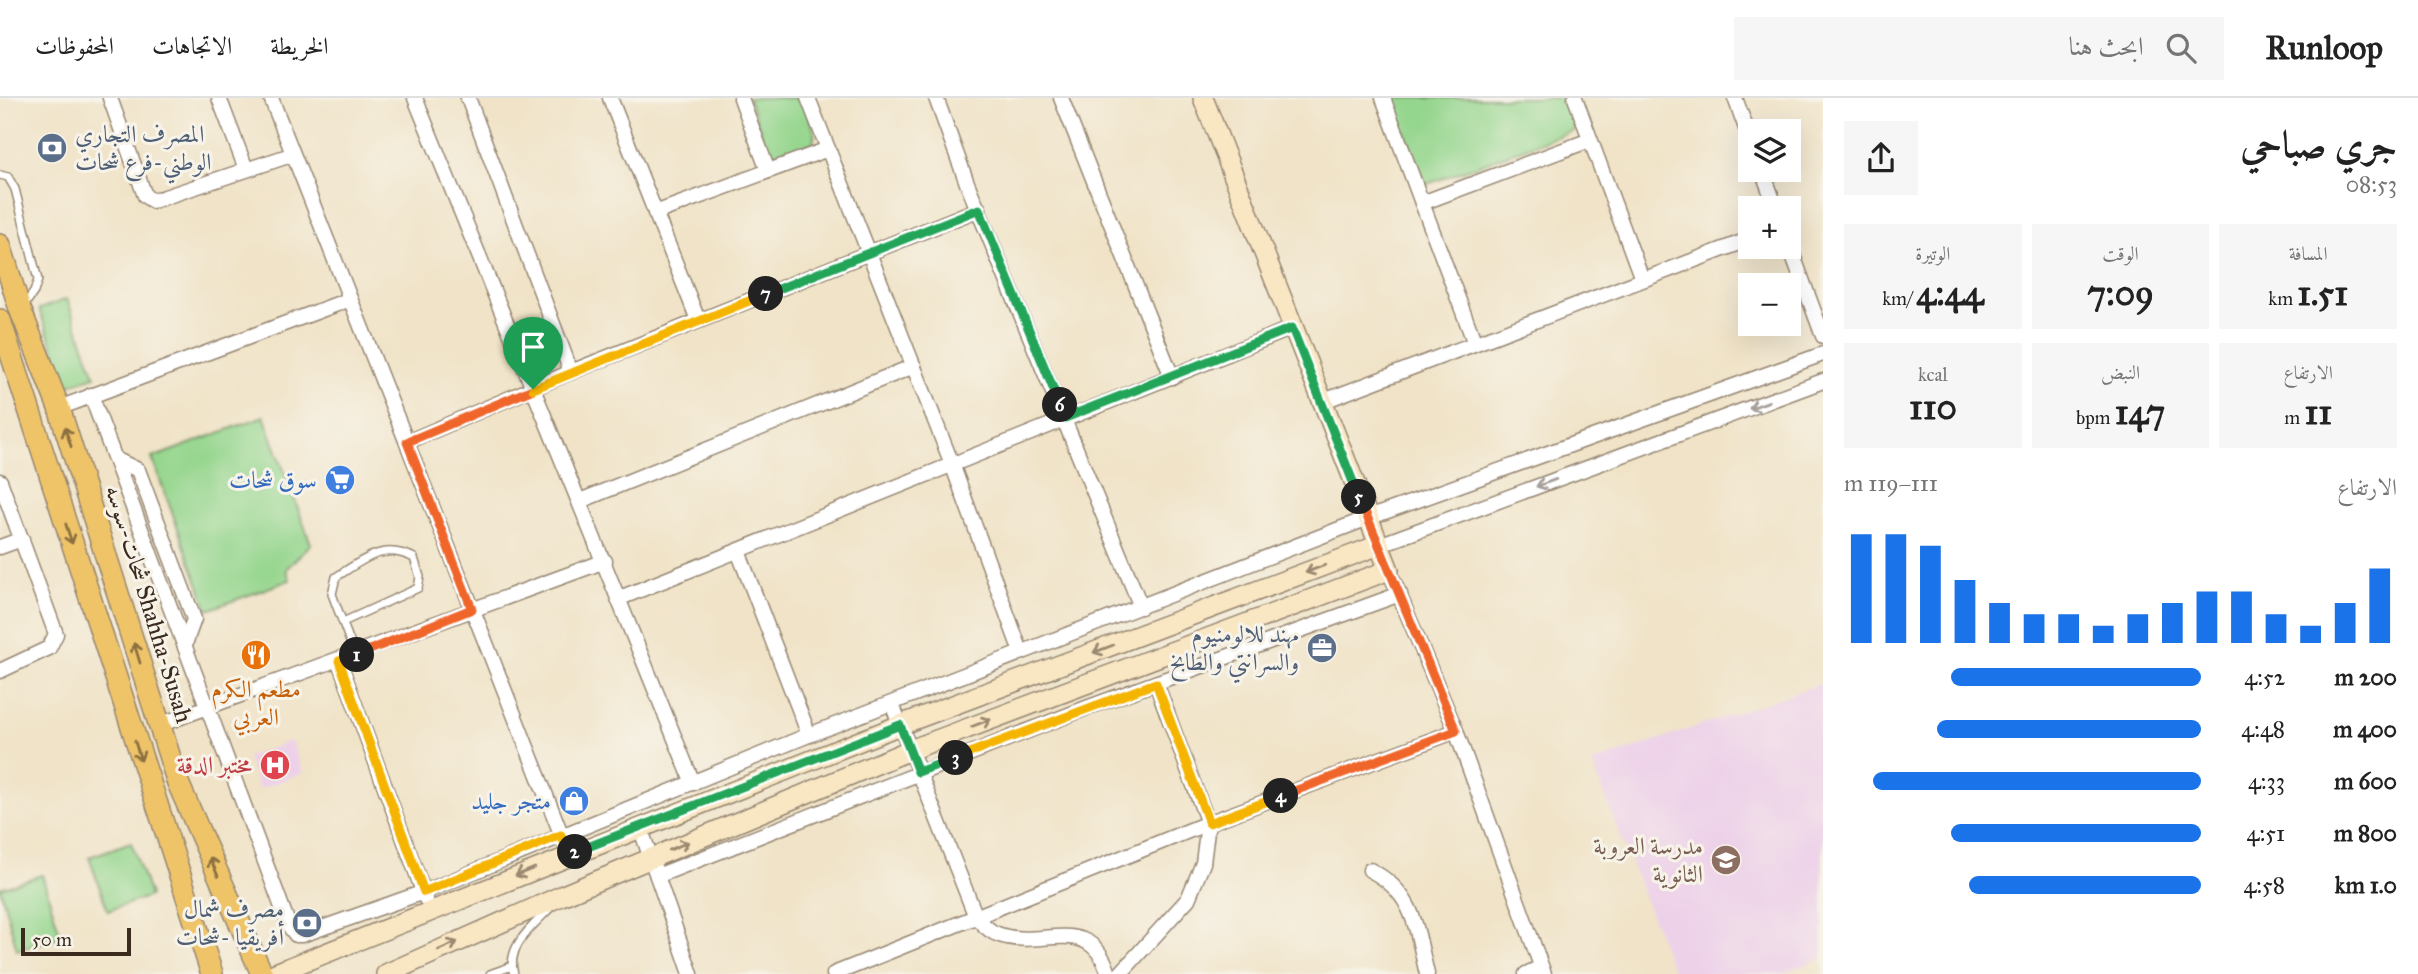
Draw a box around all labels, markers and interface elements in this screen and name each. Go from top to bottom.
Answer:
search box [1734,17,2224,80]
text: Runloop [2266,28,2383,68]
icon: search [2162,29,2200,67]
text: ابحث هنا [2069,30,2144,62]
text: المحفوظات [35,31,114,61]
text: الاتجاهات [152,31,232,61]
text: الخريطة [270,31,329,61]
place label: المصرف التجاري الوطني-فرع شحات [75,119,212,184]
map controls [1738,119,1801,336]
button: layers [1738,119,1801,182]
button: share [1844,121,1918,195]
text: جري صباحي [2240,121,2397,167]
bank icon: المصرف التجاري الوطني-فرع شحات [35,131,69,165]
text: 08:53 [2346,170,2397,198]
button: + [1738,196,1801,259]
text: الوتيرة [1915,242,1950,265]
text: الوقت [2102,242,2139,265]
text: المسافة [2289,242,2328,265]
text: 4:44 [1916,272,1984,315]
text: 7:09 [2087,272,2154,315]
text: 1.51 [2297,272,2348,315]
button: − [1738,273,1801,336]
pin: 7 [748,276,784,312]
text: 7 [760,282,771,305]
text: /km [1882,287,1916,310]
text: km [2268,287,2297,310]
pin [503,317,563,389]
icon: arrive [514,328,552,366]
text: النبض [2101,361,2140,384]
text: الارتفاع [2284,361,2333,384]
text: kcal [1918,363,1948,386]
text: 110 [1909,386,1957,429]
pin: 6 [1042,388,1078,422]
text: 147 [2115,391,2165,434]
text: 11 [2304,391,2332,434]
text: 6 [1055,393,1064,416]
one-way arrow [1748,399,1770,412]
text: bpm [2076,406,2115,429]
text: m [2284,406,2304,429]
one-way arrow [61,426,73,448]
supermarket icon: سوق شحات [323,463,357,497]
place label: سوق شحات [229,465,317,495]
text: 111–119 m [1844,469,1938,497]
text: الارتفاع [2337,473,2397,501]
one-way arrow [1535,478,1557,491]
pin: 5 [1342,480,1376,514]
street label: شحات-سوسه Shahha-Susah [99,482,199,726]
text: 5 [1354,485,1363,508]
one-way arrow [63,523,76,545]
one-way arrow [1305,564,1327,576]
place label: مهند للالومنيوم والسرانتي والطابخ [1170,619,1299,684]
office icon: مهند للالومنيوم والسرانتي والطابخ [1305,631,1339,665]
restaurant icon: مطعم الكرم العربي [239,638,273,672]
pin: 1 [340,638,374,672]
one-way arrow [130,643,143,665]
text: 1 [353,643,360,666]
one-way arrow [1092,644,1114,656]
text: 4:52 [2244,663,2285,691]
text: 200 m [2335,663,2397,691]
place label: مطعم الكرم العربي [211,674,301,736]
text: 4:48 [2241,715,2285,743]
text: 400 m [2333,715,2397,743]
one-way arrow [969,716,991,728]
one-way arrow [132,740,145,762]
pin: 3 [939,740,974,776]
text: 3 [952,746,959,769]
hospital icon: مختبر الدقة [258,748,292,782]
place label: مختبر الدقة [177,750,252,780]
text: 4:33 [2248,767,2285,795]
text: 600 m [2334,767,2397,795]
pin: 4 [1264,778,1298,814]
shop icon: متجر جليد [557,784,591,818]
text: 4 [1275,784,1286,807]
place label: متجر جليد [471,786,551,816]
text: 4:51 [2247,819,2285,847]
text: 800 m [2334,819,2397,847]
place label: مدرسة العروبة الثانوية [1593,831,1703,889]
pin: 2 [558,834,592,870]
one-way arrow [668,839,690,852]
text: 2 [570,840,579,863]
school or university icon: مدرسة العروبة الثانوية [1709,843,1743,877]
one-way arrow [207,857,220,878]
one-way arrow [514,866,536,879]
text: 4:58 [2243,871,2285,899]
text: 1.0 km [2335,871,2397,899]
place label: مصرف شمال أفريقيا -شحات [176,894,284,952]
bank icon: مصرف شمال أفريقيا -شحات [290,906,324,940]
scale bar [21,925,131,957]
text: 50 m [32,928,72,951]
one-way arrow [437,939,458,952]

